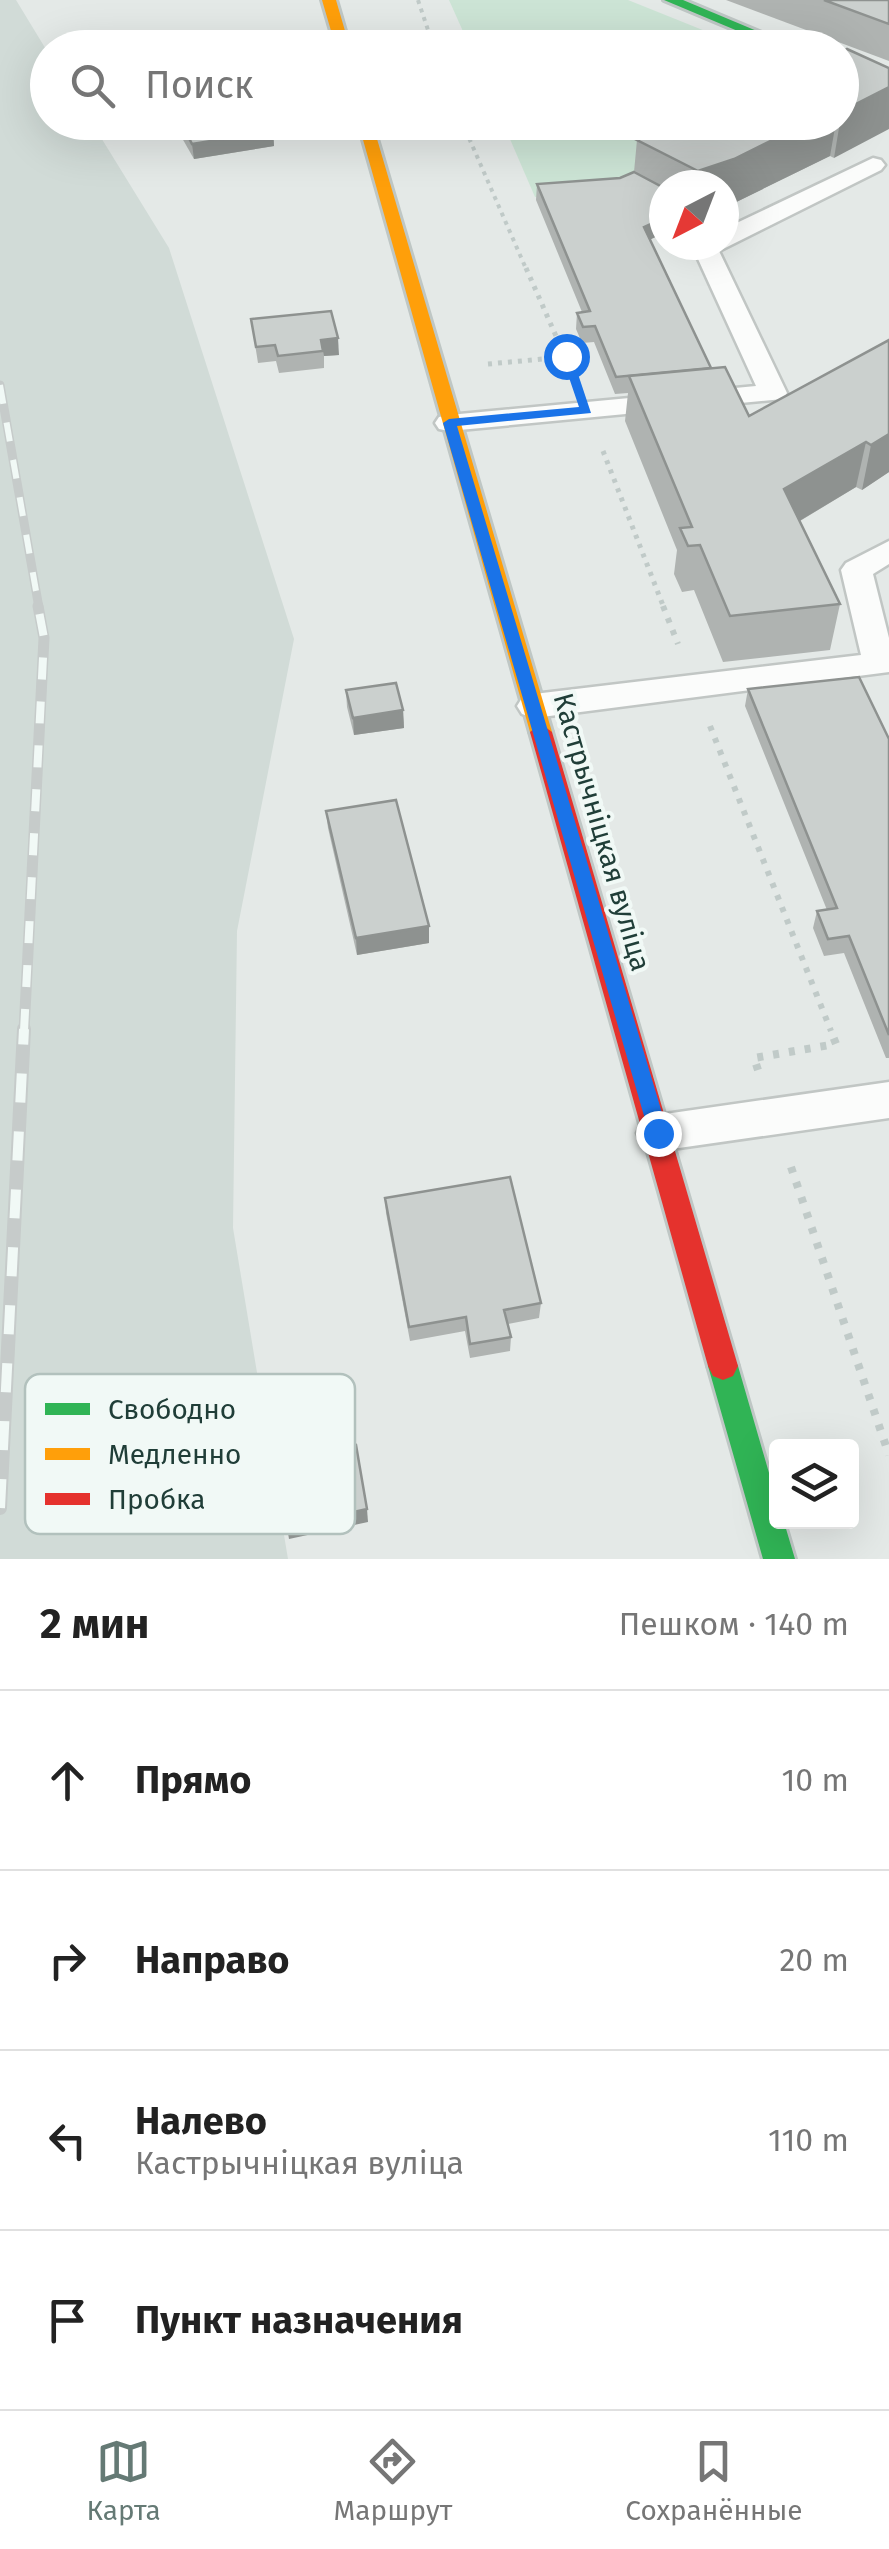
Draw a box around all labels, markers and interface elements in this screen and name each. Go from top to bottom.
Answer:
search box [30,30,859,140]
icon: search [65,58,120,113]
text: Поиск [145,62,254,108]
north arrow [649,170,739,260]
route start [544,334,590,380]
street label: Кастрычніцкая вуліца [546,689,658,975]
route end [636,1111,682,1157]
legend [25,1374,355,1534]
text: Свободно [108,1393,236,1426]
text: Медленно [108,1438,241,1471]
map controls [769,1439,859,1529]
button: layers [769,1439,859,1529]
text: Пробка [108,1483,205,1516]
text: 2 мин [40,1599,149,1649]
text: Пешком · 140 m [619,1605,849,1643]
icon: ahead [40,1753,95,1808]
text: Прямо [135,1757,251,1803]
text: 10 m [781,1761,849,1799]
icon: right [40,1933,95,1988]
text: Направо [135,1937,289,1983]
text: 20 m [779,1941,849,1979]
text: Налево [135,2098,267,2144]
icon: left [40,2113,95,2168]
text: 110 m [768,2121,849,2159]
text: Кастрычніцкая вуліца [135,2144,464,2182]
icon: arrive [40,2293,95,2348]
text: Пункт назначения [135,2297,463,2343]
tab: Карта [86,2434,161,2527]
tab: Маршрут [334,2434,452,2527]
tab: Сохранённые [625,2434,803,2527]

